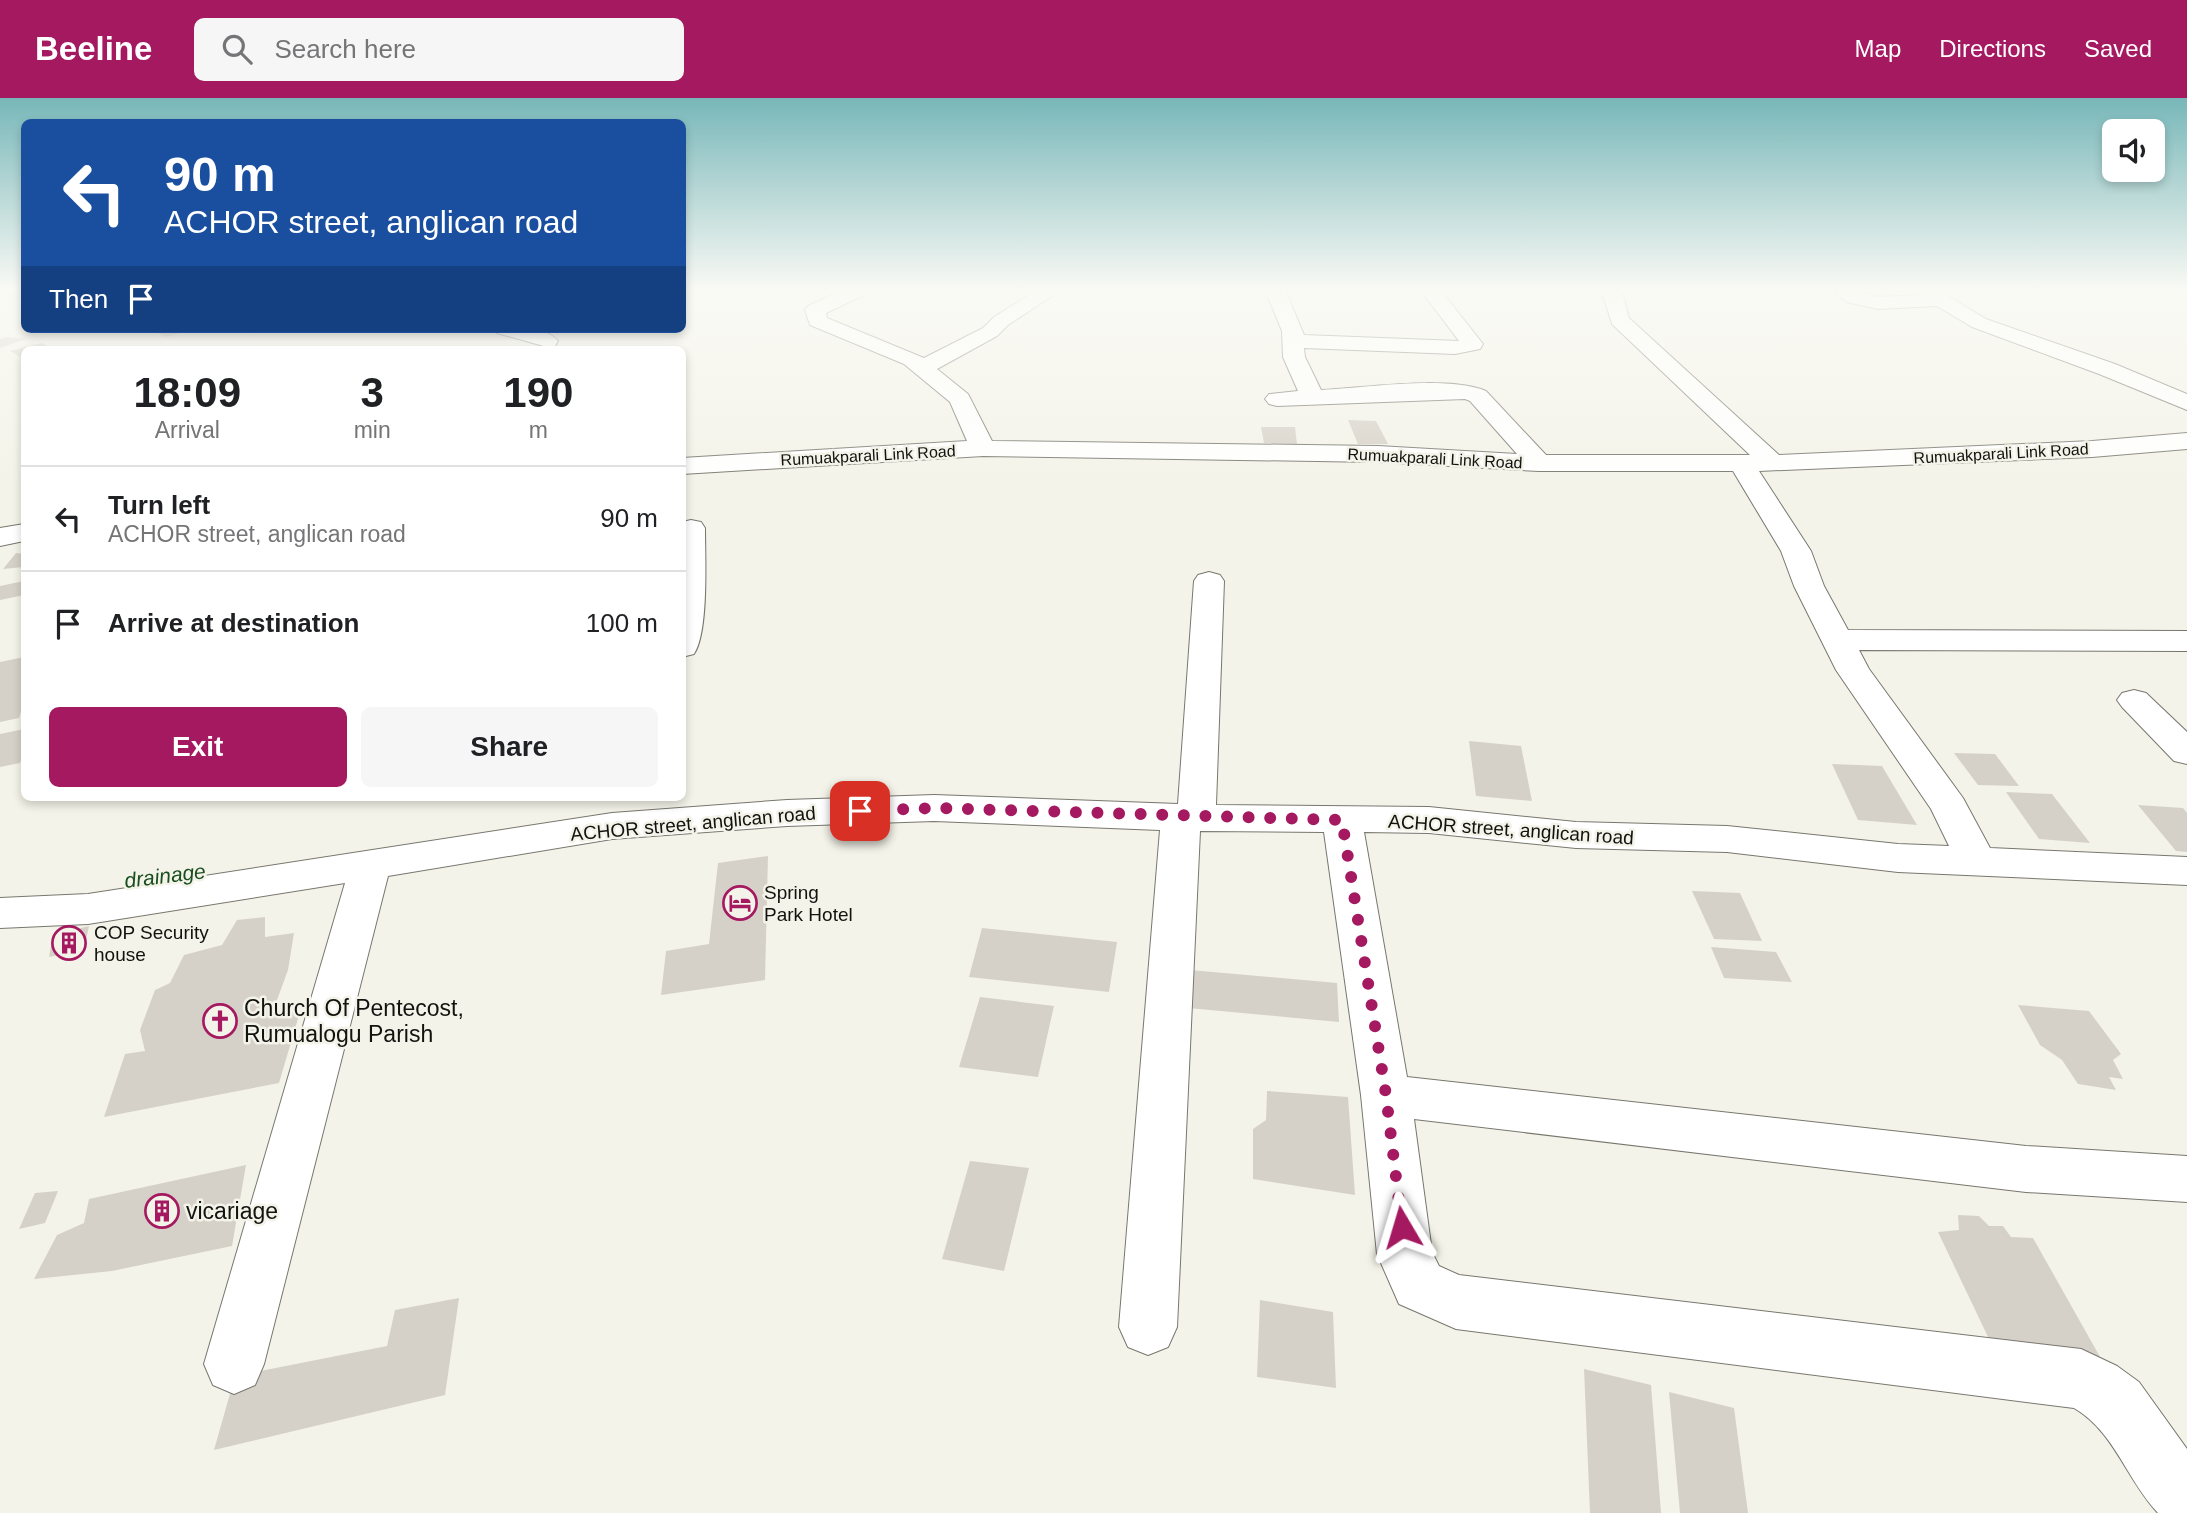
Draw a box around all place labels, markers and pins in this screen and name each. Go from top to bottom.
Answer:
pin [830,781,890,841]
place label: Spring Park Hotel [764,882,853,925]
hotel icon: Spring Park Hotel [721,884,759,922]
place label: COP Security house [94,922,209,965]
building icon: COP Security house [50,924,88,962]
place label: Church Of Pentecost, Rumualogu Parish [244,995,464,1047]
church icon: Church Of Pentecost, Rumualogu Parish [201,1002,239,1040]
building icon: vicariage [143,1192,181,1230]
place label: vicariage [186,1198,278,1224]

